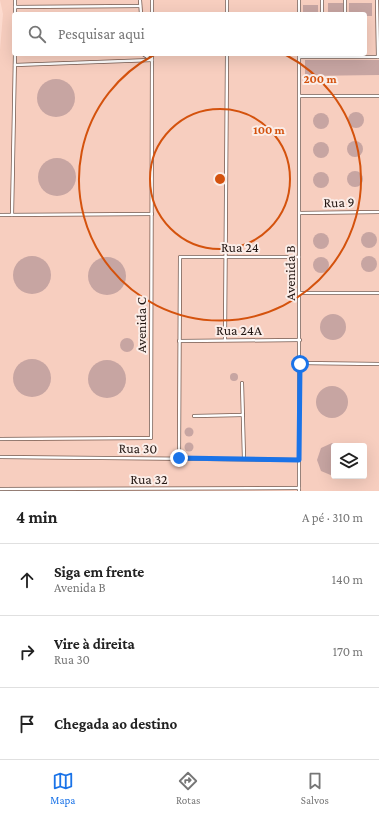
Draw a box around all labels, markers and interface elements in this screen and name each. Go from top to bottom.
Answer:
search box [12,12,367,56]
icon: search [26,23,48,45]
text: Pesquisar aqui [58,26,145,42]
text: 200 m [303,72,337,86]
text: 100 m [253,123,286,137]
centre of rings [213,172,227,186]
street label: Rua 9 [323,194,355,210]
street label: Rua 24 [221,239,259,255]
street label: Avenida B [282,245,298,301]
street label: Avenida C [133,297,149,353]
street label: Rua 24A [216,322,262,338]
route start [291,355,309,373]
street label: Rua 30 [119,440,158,456]
map controls [331,443,367,479]
button: layers [331,443,367,479]
route end [170,449,188,467]
street label: Rua 32 [130,471,168,487]
text: 4 min [16,508,58,527]
text: A pé · 310 m [302,510,363,525]
text: Siga em frente [54,564,144,580]
icon: ahead [16,569,38,591]
text: 140 m [332,572,363,587]
text: Avenida B [54,580,106,595]
text: Vire à direita [54,636,135,652]
icon: right [16,641,38,663]
text: 170 m [333,644,363,659]
text: Rua 30 [54,652,90,667]
icon: arrive [16,713,38,735]
text: Chegada ao destino [54,716,177,732]
tab: Mapa [50,770,75,806]
tab: Rotas [176,770,200,806]
tab: Salvos [301,770,329,806]

